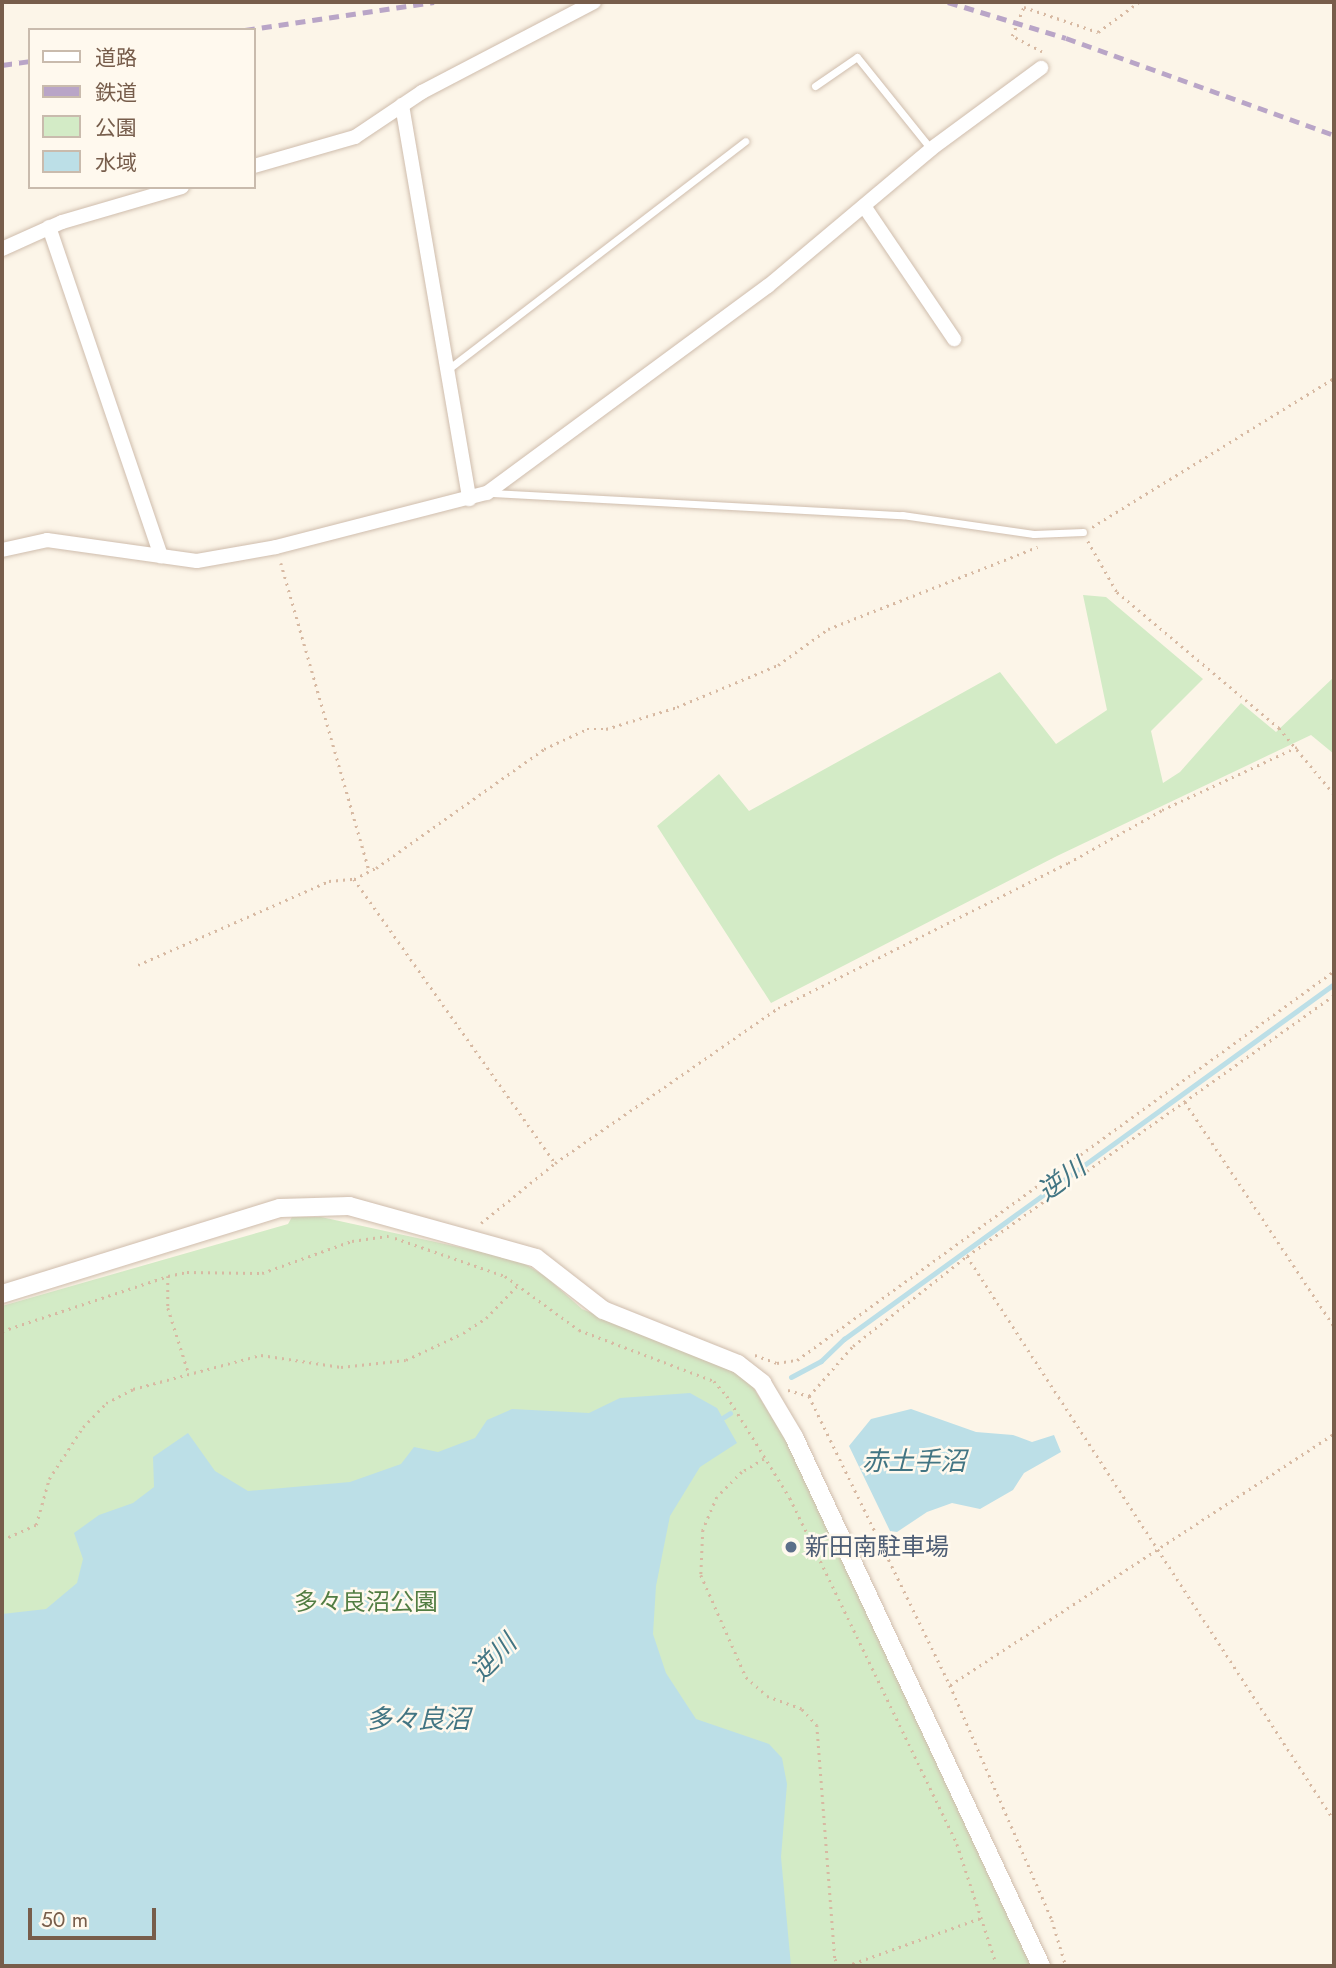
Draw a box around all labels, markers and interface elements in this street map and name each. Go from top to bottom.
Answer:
legend [28,28,256,189]
text: 道路 [95,43,137,73]
text: 鉄道 [95,78,137,108]
text: 公園 [95,113,137,143]
text: 水域 [95,148,137,178]
water label: 逆川 [1032,1152,1092,1208]
water label: 赤土手沼 [862,1446,966,1478]
place label: 新田南駐車場 [805,1533,949,1561]
marker: 新田南駐車場 [783,1539,799,1555]
park label: 多々良沼公園 [294,1588,438,1616]
water label: 逆川 [465,1628,523,1688]
water label: 多々良沼 [366,1704,470,1736]
scale bar [32,1895,159,1939]
text: 50 m [41,1905,88,1935]

